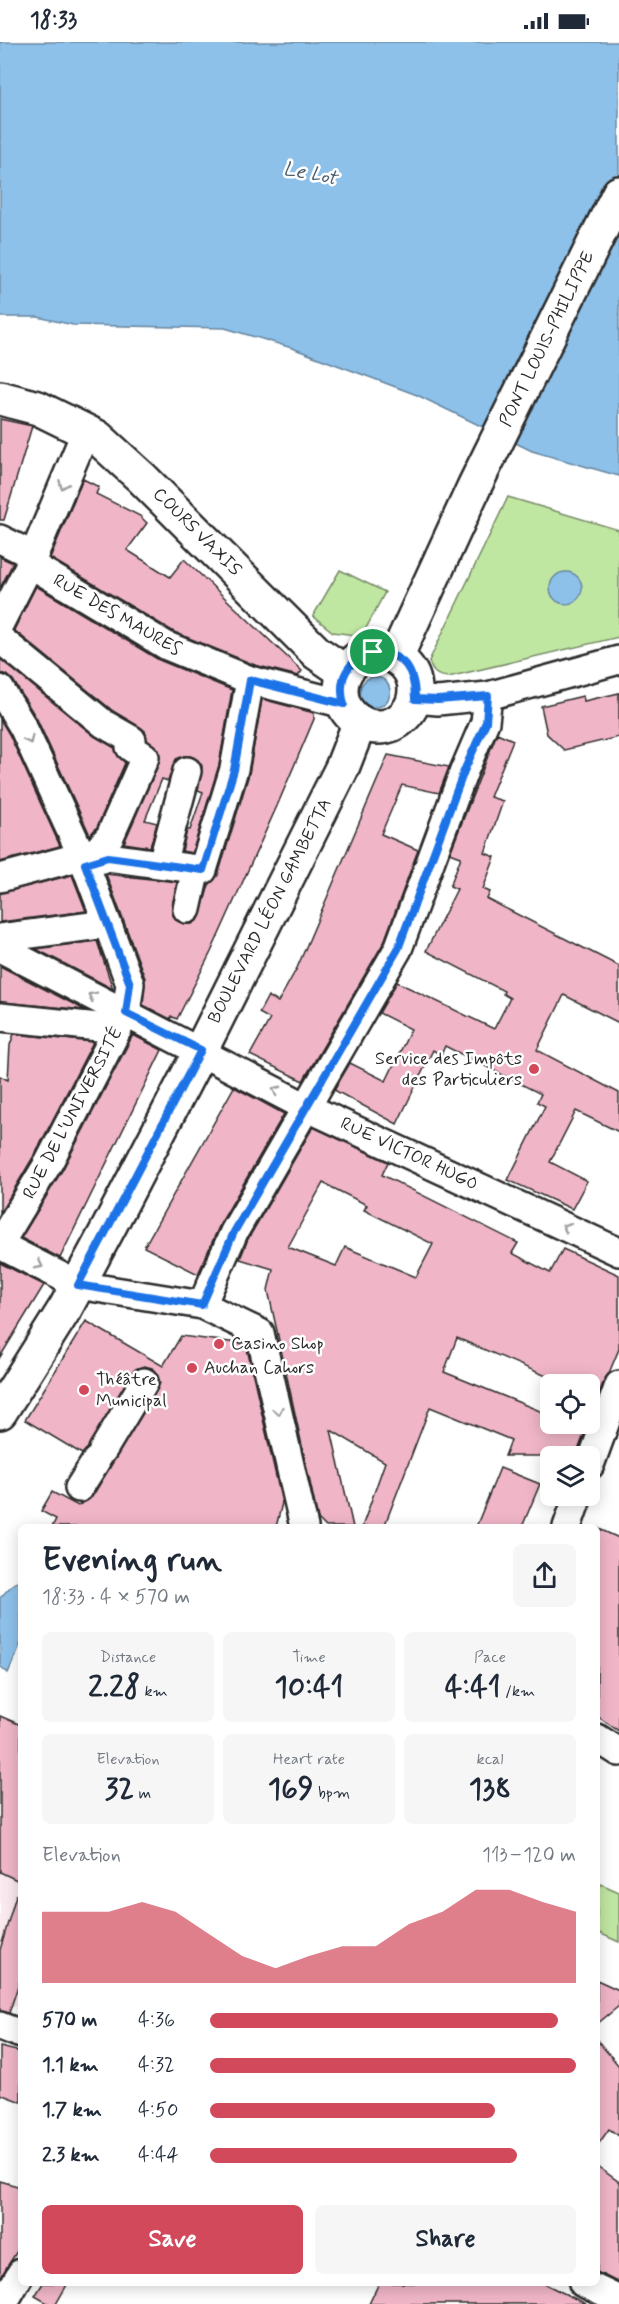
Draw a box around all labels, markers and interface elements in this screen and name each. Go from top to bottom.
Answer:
text: 18:33 [30,7,77,35]
water label: Le Lot [281,156,342,193]
street label: PONT LOUIS-PHILIPPE [494,247,600,431]
one-way arrow [58,479,70,490]
street label: COURS VAXIS [147,482,247,582]
street label: RUE DES MAURES [48,568,186,662]
pin [347,626,398,677]
icon: arrive [356,635,389,668]
one-way arrow [21,734,33,745]
street label: BOULEVARD LÉON GAMBETTA [203,794,337,1028]
one-way arrow [87,991,98,1003]
street label: RUE DE L'UNIVERSITÉ [17,1023,129,1203]
place label: Service des Impôts des Particuliers [375,1047,522,1092]
marker: Service des Impôts des Particuliers [527,1062,541,1076]
one-way arrow [271,1086,282,1098]
street label: RUE VICTOR HUGO [336,1112,482,1196]
one-way arrow [561,1223,572,1235]
one-way arrow [32,1258,43,1269]
place label: Casino Shop [231,1332,324,1356]
marker: Casino Shop [212,1337,226,1351]
place label: Auchan Cahors [204,1356,314,1380]
marker: Auchan Cahors [185,1361,199,1375]
place label: Théâtre Municipal [96,1368,167,1413]
map controls [540,1374,600,1506]
button: locate [540,1374,600,1434]
marker: Théâtre Municipal [77,1383,91,1397]
one-way arrow [271,1405,284,1415]
button: layers [540,1446,600,1506]
text: Evening run [42,1539,222,1583]
button: share [513,1544,576,1607]
text: 18:33 · 4 × 570 m [42,1584,190,1611]
text: Distance [100,1647,156,1668]
text: Time [292,1647,326,1668]
text: Pace [474,1647,506,1668]
text: 2.28 [88,1668,140,1707]
text: 10:41 [275,1668,343,1707]
text: 4:41 [445,1668,501,1707]
text: km [140,1681,168,1702]
text: /km [501,1681,535,1702]
text: Elevation [97,1749,160,1770]
text: Heart rate [273,1749,345,1770]
text: kcal [477,1749,503,1770]
text: 32 [105,1770,134,1809]
text: 169 [268,1770,314,1809]
text: 138 [469,1770,511,1809]
text: m [134,1783,151,1804]
text: bpm [314,1783,350,1804]
text: Elevation [42,1842,121,1869]
text: 113–120 m [482,1842,576,1869]
text: 570 m [42,2007,97,2034]
text: 4:36 [138,2007,175,2034]
text: 1.1 km [42,2052,99,2079]
text: 4:32 [138,2052,175,2079]
text: 1.7 km [42,2097,102,2124]
text: 4:50 [138,2097,178,2124]
text: 2.3 km [42,2142,100,2169]
text: 4:44 [138,2142,179,2169]
button: Save [42,2205,303,2274]
button: Share [315,2205,576,2274]

